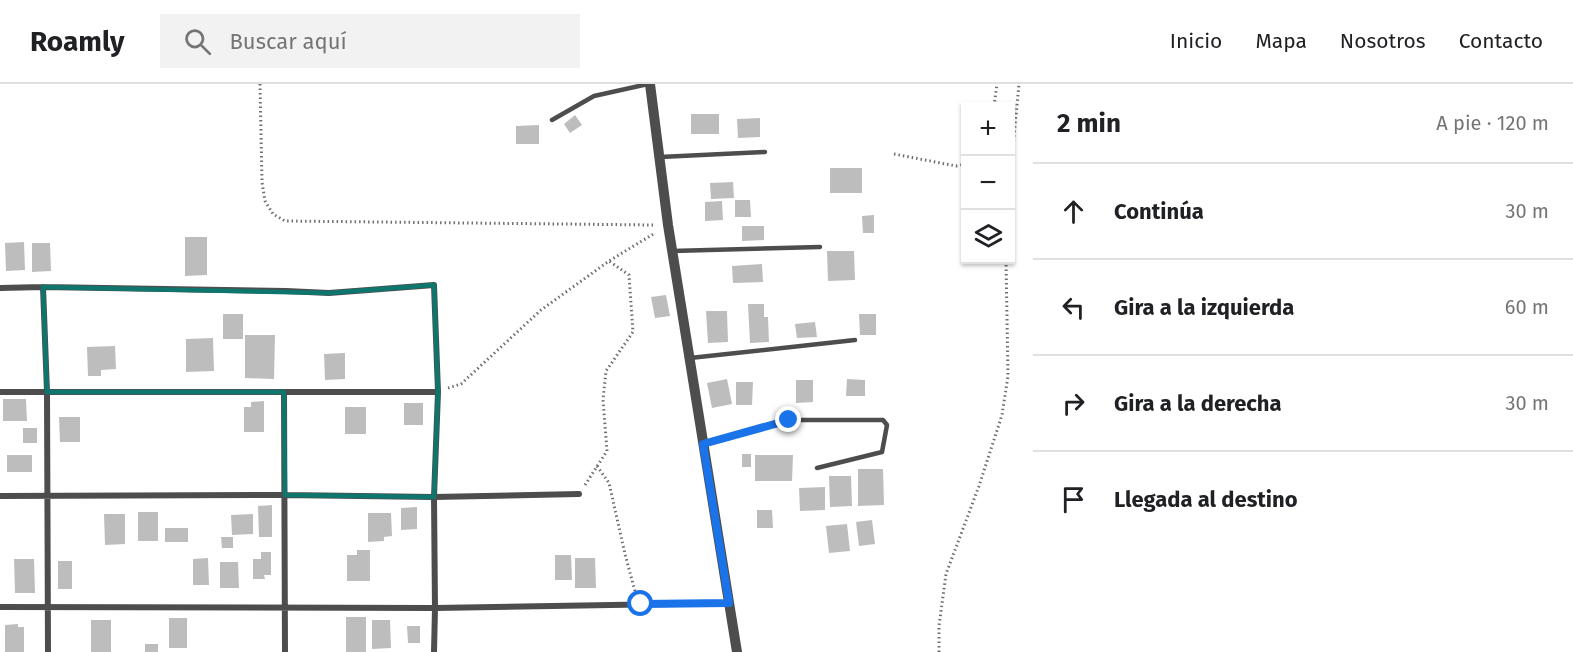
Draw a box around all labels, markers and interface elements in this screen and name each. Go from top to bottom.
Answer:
search box [160,14,580,68]
text: Roamly [30,25,124,58]
icon: search [181,25,214,58]
text: Buscar aquí [229,28,347,55]
text: Inicio [1170,28,1222,54]
text: Mapa [1255,28,1307,54]
text: Nosotros [1340,28,1426,54]
text: Contacto [1459,28,1543,54]
map controls [961,102,1015,264]
button: + [961,102,1015,156]
text: 2 min [1057,108,1121,139]
text: A pie · 120 m [1436,111,1549,135]
button: − [961,156,1015,210]
icon: ahead [1057,195,1090,228]
text: Continúa [1114,198,1204,225]
text: 30 m [1505,199,1549,223]
button: layers [961,210,1015,264]
icon: left [1057,291,1090,324]
text: Gira a la izquierda [1114,294,1294,321]
text: 60 m [1505,295,1549,319]
icon: right [1057,387,1090,420]
text: Gira a la derecha [1114,390,1282,417]
text: 30 m [1505,391,1549,415]
route end [775,406,801,432]
icon: arrive [1057,483,1090,516]
text: Llegada al destino [1114,486,1298,513]
route start [627,590,653,616]

